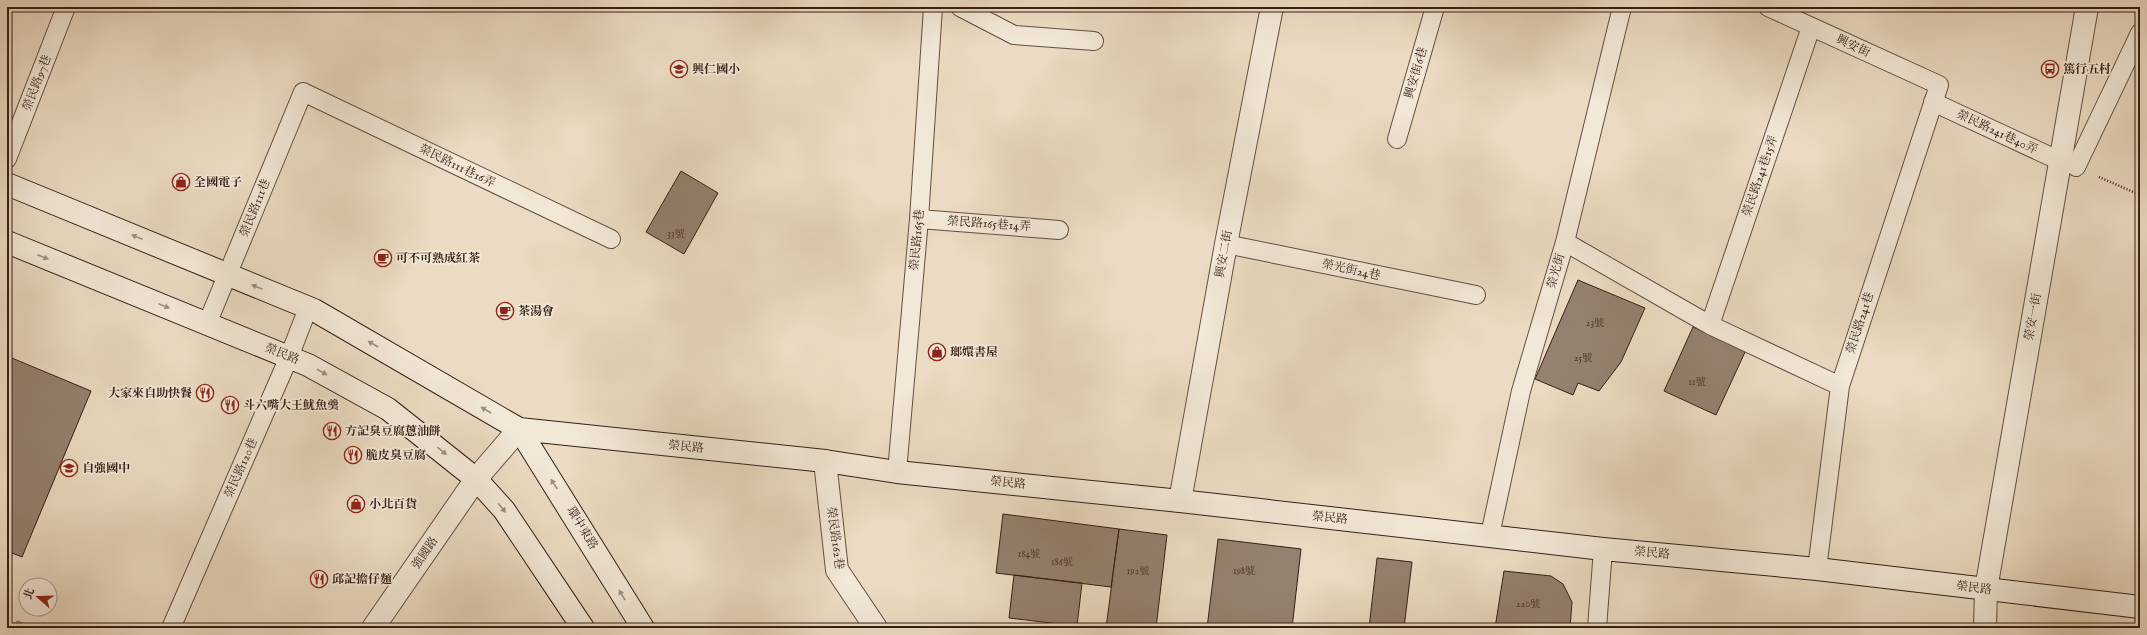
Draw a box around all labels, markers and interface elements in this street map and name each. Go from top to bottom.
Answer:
street label: 興安街 [1834,32,1873,61]
street label: 興安街6巷 [1401,45,1431,101]
street label: 榮民路97巷 [19,53,55,113]
school or university icon: 興仁國小 [669,59,689,79]
bus stop icon: 篤行五村 [2040,59,2060,79]
place label: 興仁國小 [692,62,740,77]
place label: 篤行五村 [2063,62,2111,77]
street label: 榮民路241巷40弄 [1954,107,2040,157]
street label: 榮民路241巷15弄 [1739,133,1781,219]
street label: 榮民路111巷16弄 [416,141,498,191]
shop icon: 全國電子 [171,172,191,192]
place label: 全國電子 [194,175,242,190]
street label: 榮民路111巷 [237,177,273,239]
street label: 榮民路165巷 [907,209,927,271]
street label: 榮民路165巷14弄 [946,214,1032,234]
house number: 33號 [667,228,685,241]
street label: 興安二街 [1212,228,1236,279]
one-way arrow [130,234,142,240]
cafe icon: 可不可熟成紅茶 [373,248,393,268]
place label: 可不可熟成紅茶 [396,251,480,266]
street label: 榮光街 [1544,251,1568,290]
one-way arrow [38,255,50,261]
street label: 榮光街24巷 [1320,256,1382,284]
one-way arrow [251,283,263,289]
street label: 榮民路241巷 [1843,290,1877,356]
street label: 榮安一街 [2021,291,2045,342]
cafe icon: 茶湯會 [495,301,515,321]
one-way arrow [158,303,169,309]
place label: 茶湯會 [518,304,554,319]
house number: 23號 [1586,317,1604,330]
street label: 榮民路 [262,340,302,368]
one-way arrow [367,341,379,348]
shop icon: 瑯嬛書屋 [927,342,947,362]
place label: 瑯嬛書屋 [950,345,998,360]
house number: 25號 [1574,352,1592,365]
one-way arrow [316,369,328,376]
house number: 11號 [1688,376,1706,389]
restaurant icon: 大家來自助快餐 [195,383,215,403]
place label: 大家來自助快餐 [108,386,192,401]
restaurant icon: 斗六嘴大王魷魚羹 [220,395,240,415]
place label: 斗六嘴大王魷魚羹 [243,398,339,413]
one-way arrow [480,406,492,413]
restaurant icon: 方記臭豆腐蔥油餅 [322,421,342,441]
place label: 方記臭豆腐蔥油餅 [345,424,441,439]
street label: 榮民路120巷 [221,436,261,500]
street label: 榮民路 [667,438,705,456]
restaurant icon: 脆皮臭豆腐 [343,445,363,465]
one-way arrow [436,447,447,456]
place label: 脆皮臭豆腐 [366,448,426,463]
school or university icon: 自強國中 [59,458,79,478]
place label: 自強國中 [82,461,130,476]
street label: 榮民路 [989,474,1027,492]
one-way arrow [551,478,558,490]
shop icon: 小北百貨 [346,494,366,514]
place label: 小北百貨 [369,497,417,512]
one-way arrow [497,503,506,514]
street label: 環中東路 [563,504,601,552]
street label: 榮民路162巷 [823,506,847,570]
street label: 榮民路 [1311,509,1349,527]
street label: 強國路 [409,534,441,572]
street label: 榮民路 [1633,544,1671,562]
house number: 184號 [1018,548,1040,561]
house number: 186號 [1051,556,1073,569]
house number: 192號 [1127,565,1149,578]
house number: 198號 [1233,565,1255,578]
restaurant icon: 邱記擔仔麵 [309,569,329,589]
place label: 邱記擔仔麵 [332,572,392,587]
north arrow [18,577,58,617]
street label: 榮民路 [1955,578,1993,598]
text: 北 [21,586,38,601]
one-way arrow [619,589,626,601]
house number: 220號 [1516,598,1540,611]

